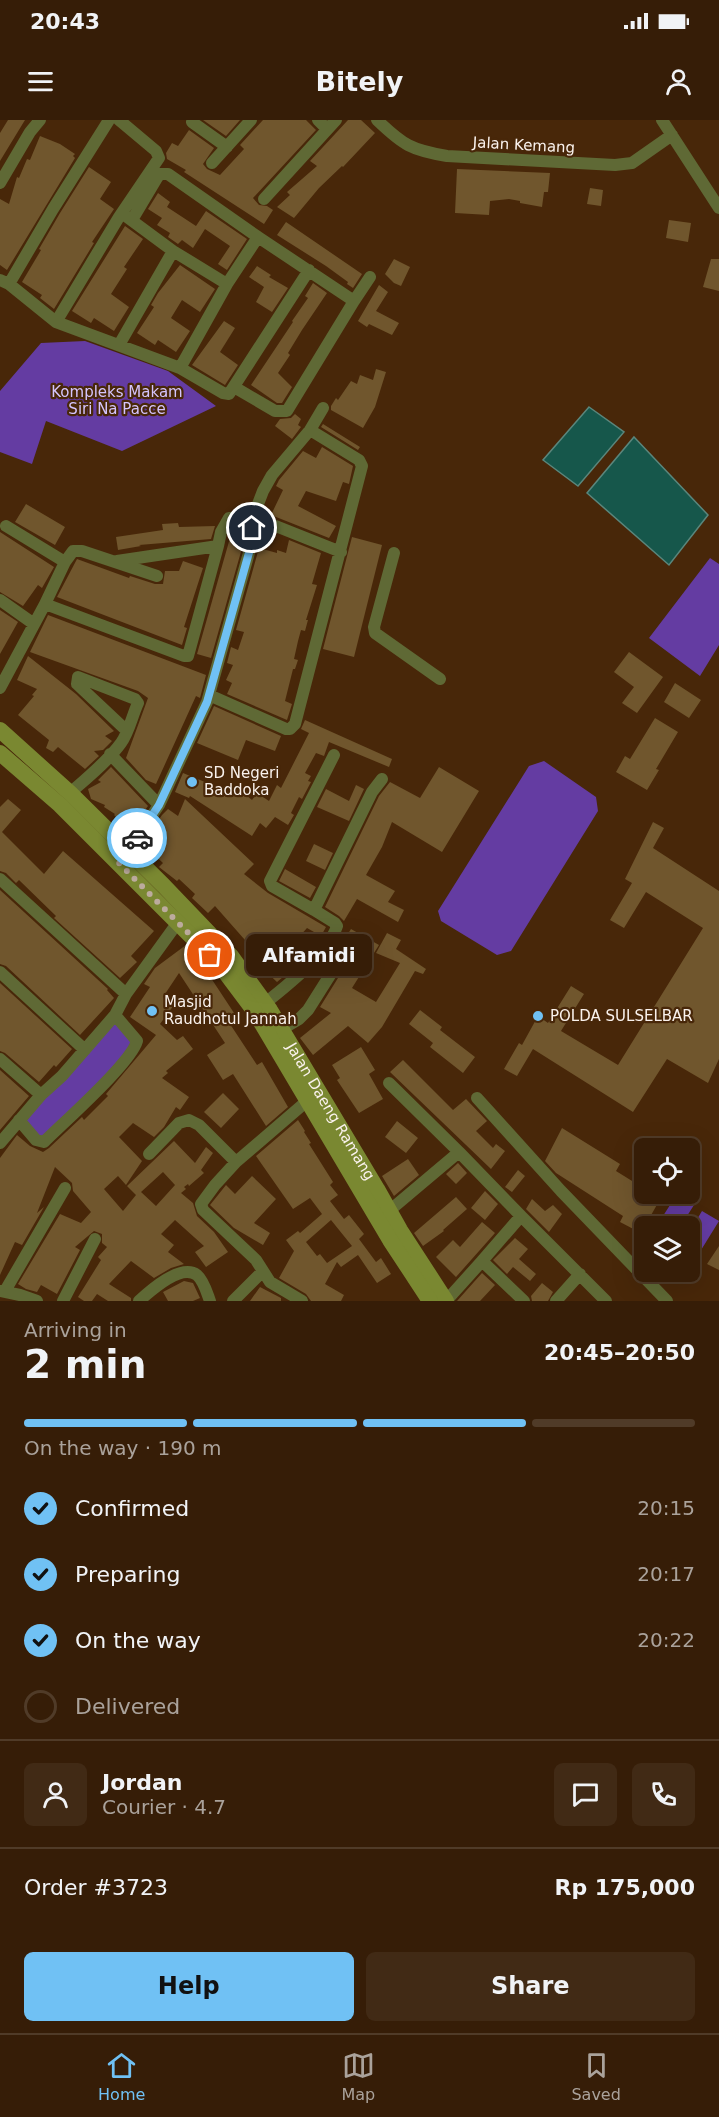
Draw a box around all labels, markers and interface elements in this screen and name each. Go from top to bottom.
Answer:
text: 20:43 [30,9,100,34]
icon: menu [24,65,57,98]
icon: person [662,65,695,98]
text: Bitely [316,66,403,97]
street label: Jalan Kemang [471,133,576,157]
park label: Kompleks Makam Siri Na Pacce [51,383,183,418]
pin [226,502,277,553]
icon: home [235,511,268,544]
place label: SD Negeri Baddoka [204,764,279,799]
marker: SD Negeri Baddoka [185,775,199,789]
courier [107,808,167,868]
icon: car [121,822,154,855]
pin [184,929,235,980]
callout: Alfamidi [246,934,372,976]
icon: bag [193,938,226,971]
text: Alfamidi [262,943,356,967]
place label: Masjid Raudhotul Jannah [164,993,297,1028]
marker: Masjid Raudhotul Jannah [145,1004,159,1018]
place label: POLDA SULSELBAR [550,1007,693,1025]
marker: POLDA SULSELBAR [531,1009,545,1023]
street label: Jalan Daeng Ramang [282,1038,379,1183]
map controls [634,1138,700,1282]
button: locate [634,1138,700,1204]
button: layers [634,1216,700,1282]
text: Arriving in [24,1318,127,1342]
text: 20:45–20:50 [544,1340,695,1365]
text: 2 min [24,1342,146,1387]
text: On the way · 190 m [24,1436,222,1460]
icon: check [24,1492,57,1525]
text: Confirmed [75,1496,189,1521]
text: 20:15 [637,1496,695,1520]
icon: check [24,1558,57,1591]
text: Preparing [75,1562,181,1587]
text: 20:17 [637,1562,695,1586]
icon: check [24,1624,57,1657]
text: On the way [75,1628,201,1653]
text: 20:22 [637,1628,695,1652]
text: Delivered [75,1694,180,1719]
button: person [24,1763,87,1826]
button: chat [554,1763,617,1826]
button: phone [632,1763,695,1826]
text: Jordan [102,1770,182,1795]
text: Courier · 4.7 [102,1795,226,1819]
text: Order #3723 [24,1875,168,1900]
text: Rp 175,000 [554,1875,695,1900]
button: Help [24,1952,354,2021]
button: Share [366,1952,695,2021]
tab: Home [98,2049,145,2104]
tab: Map [342,2049,375,2104]
tab: Saved [571,2049,621,2104]

